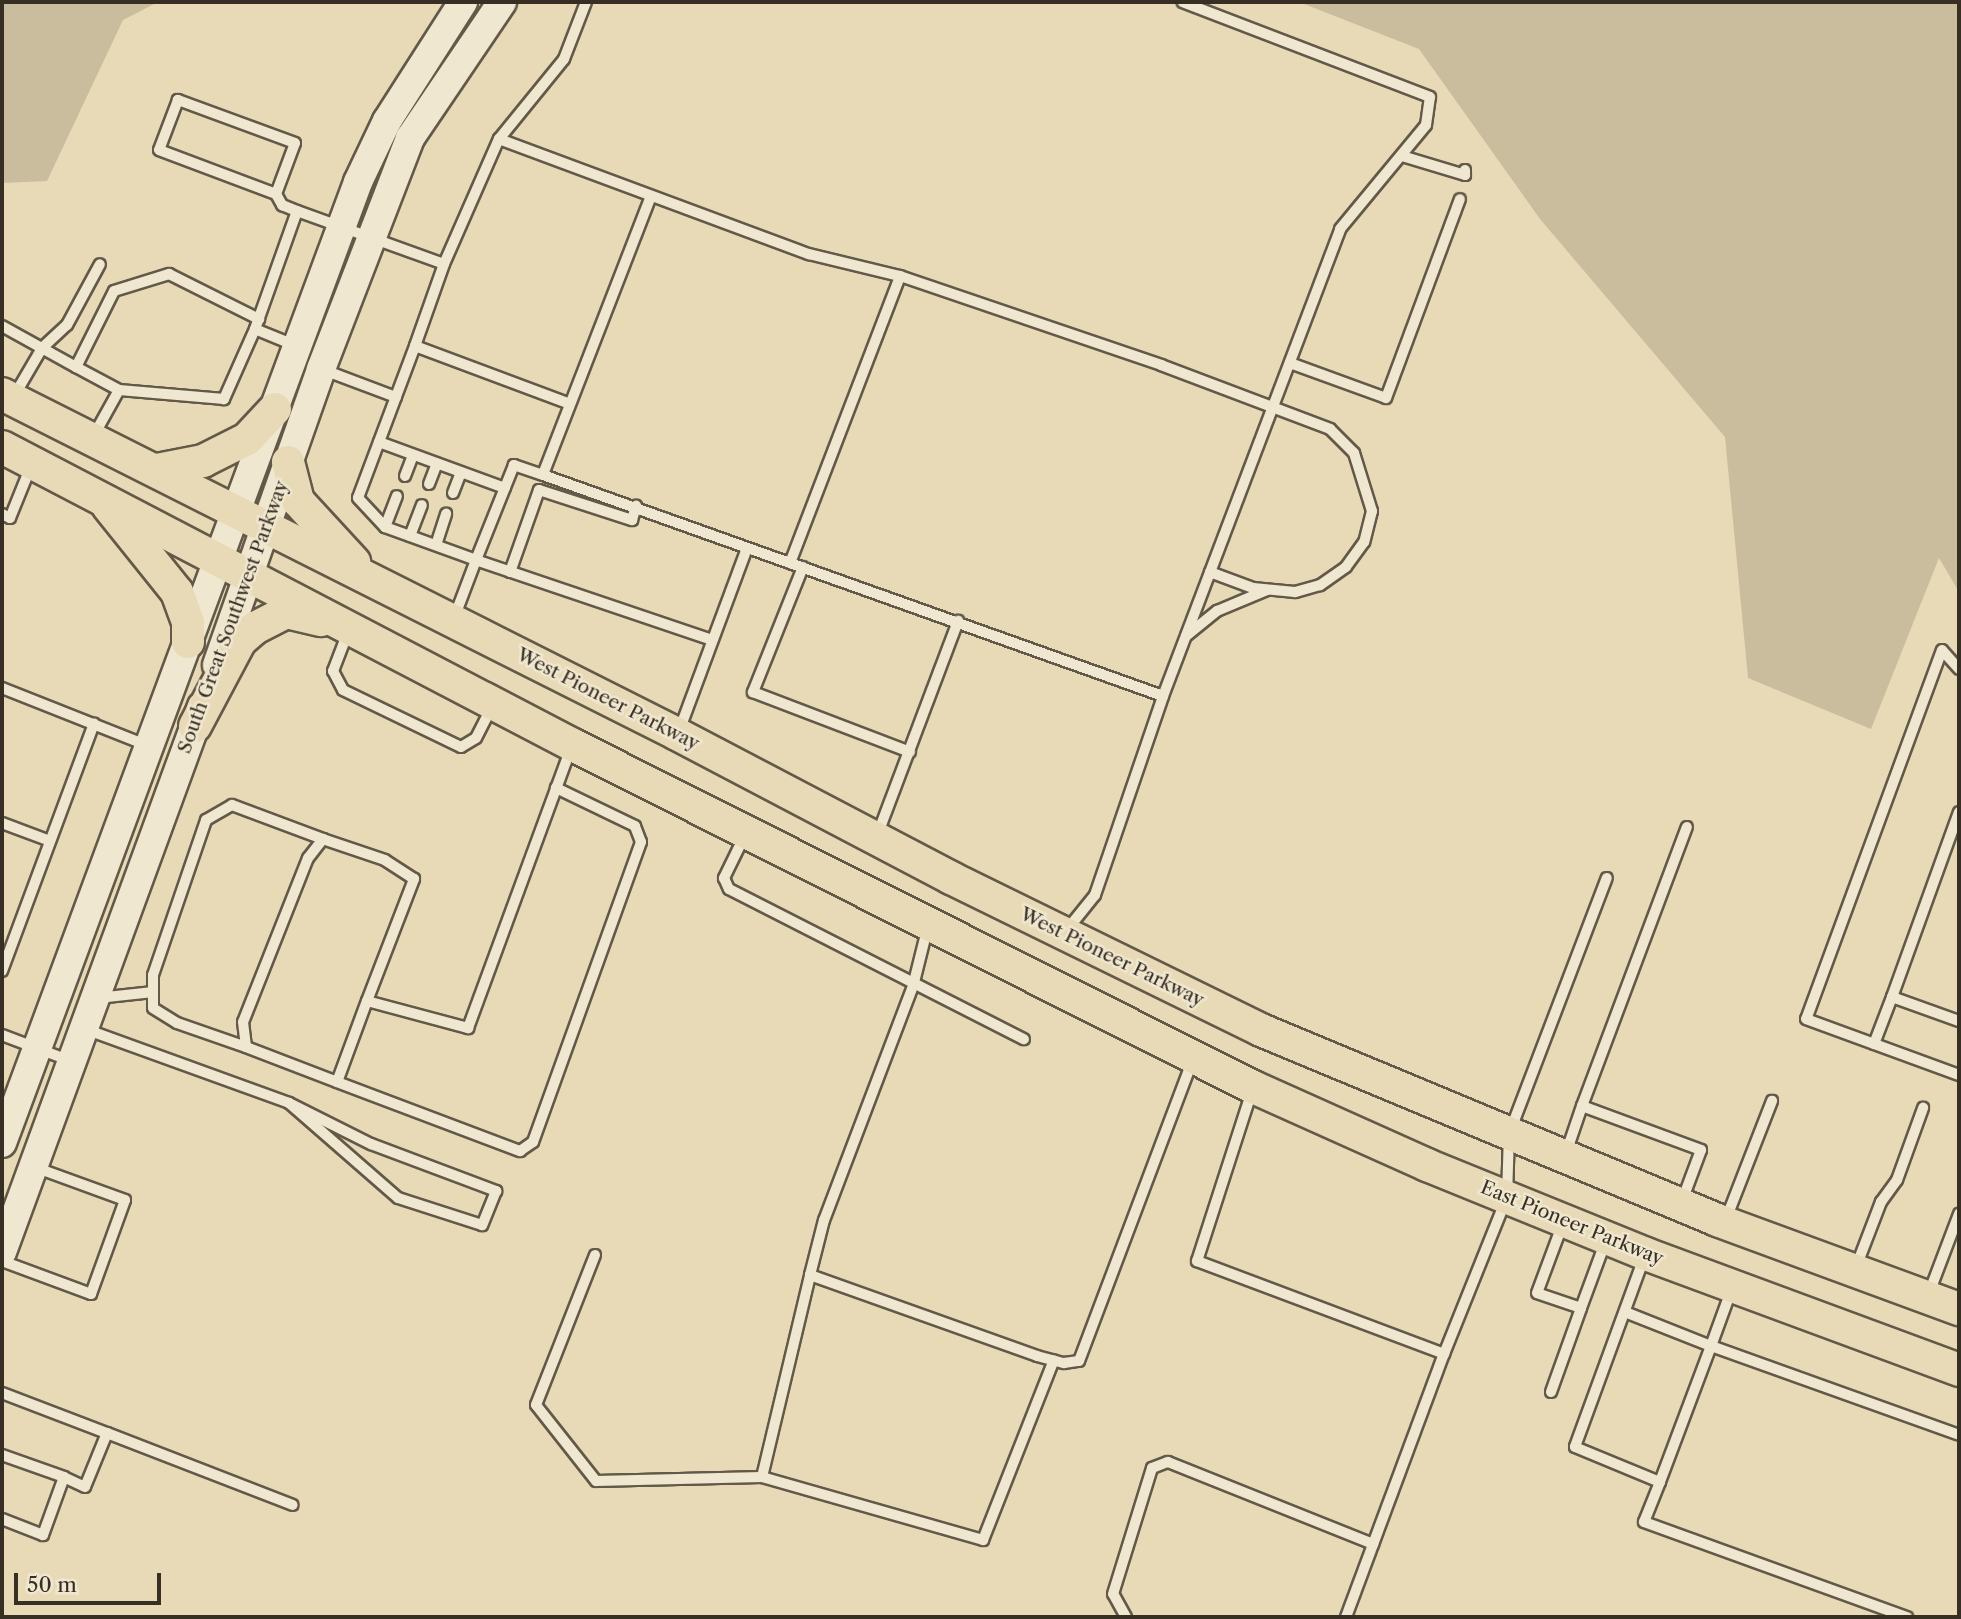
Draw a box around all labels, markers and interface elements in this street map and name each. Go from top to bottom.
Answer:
street label: South Great Southwest Parkway [173,477,293,757]
street label: West Pioneer Parkway [513,643,703,755]
street label: West Pioneer Parkway [1016,902,1208,1012]
street label: East Pioneer Parkway [1477,1176,1667,1270]
scale bar [18,1560,164,1604]
text: 50 m [27,1572,77,1597]

